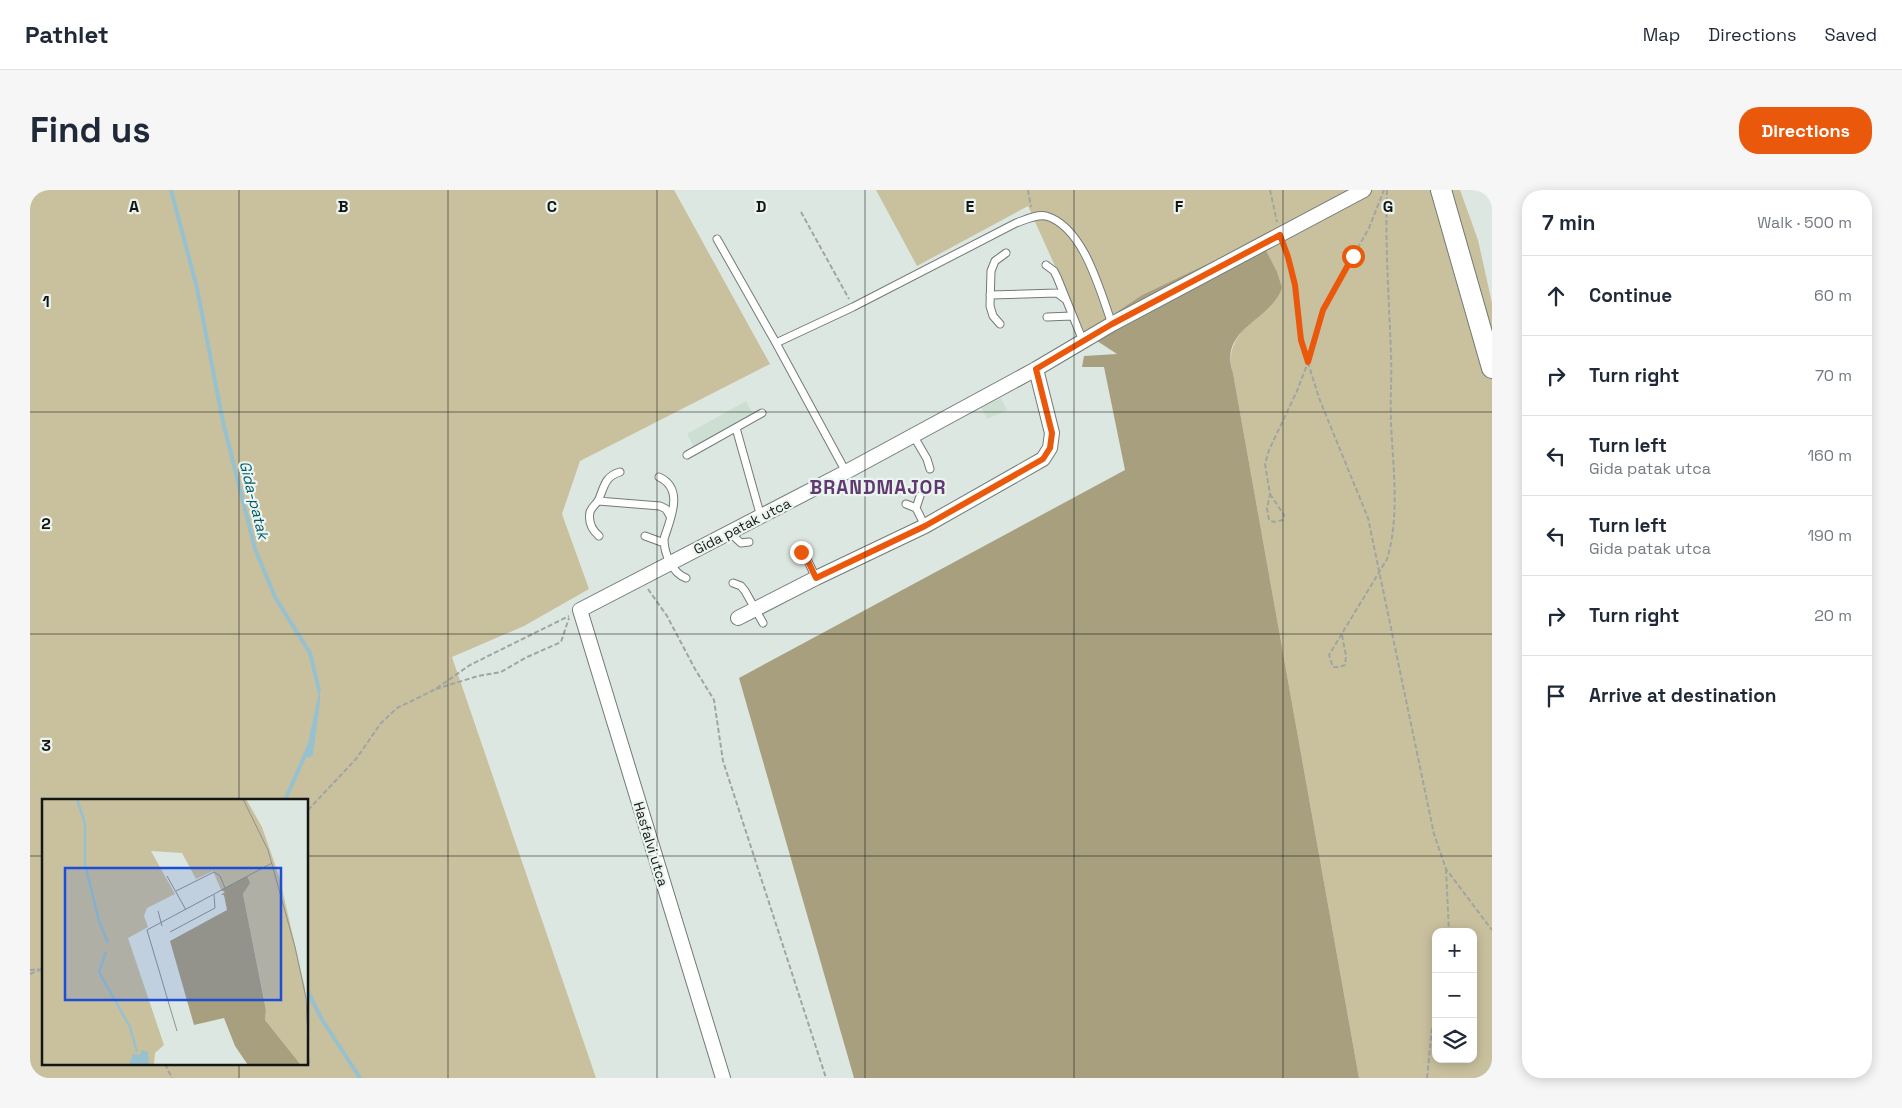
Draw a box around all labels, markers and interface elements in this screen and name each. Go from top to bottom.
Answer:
text: Pathlet [25,19,109,50]
text: Map [1643,23,1680,46]
text: Directions [1708,23,1797,46]
text: Saved [1825,23,1877,46]
button: Directions [1739,107,1872,154]
text: Find us [30,108,151,152]
text: A [129,196,139,217]
text: B [338,196,348,217]
text: C [547,196,557,217]
text: D [756,196,766,217]
text: E [966,196,975,217]
text: F [1175,196,1184,217]
text: G [1383,196,1393,217]
text: 7 min [1542,209,1595,236]
text: Walk · 500 m [1757,212,1852,233]
route start [1342,245,1365,268]
icon: ahead [1542,282,1570,310]
text: Continue [1589,283,1672,308]
text: 60 m [1814,285,1852,306]
text: 1 [42,291,50,312]
icon: right [1542,362,1570,390]
text: Turn right [1589,363,1679,388]
text: 70 m [1815,365,1852,386]
text: Turn left [1589,433,1667,458]
icon: left [1542,442,1570,470]
text: 160 m [1807,445,1852,466]
text: Gida patak utca [1589,458,1711,479]
water label: Gida-patak [236,459,274,543]
district label: BRANDMAJOR [810,475,946,500]
street label: Gida patak utca [690,494,794,558]
text: 2 [41,513,51,534]
text: Turn left [1589,513,1667,538]
icon: left [1542,522,1570,550]
text: 190 m [1807,525,1852,546]
text: Gida patak utca [1589,538,1711,559]
route end [790,541,813,564]
icon: right [1542,602,1570,630]
text: Turn right [1589,603,1679,628]
text: 20 m [1814,605,1852,626]
icon: arrive [1542,682,1570,710]
text: Arrive at destination [1589,683,1777,708]
text: 3 [41,735,51,756]
inset map [42,799,309,1066]
street label: Hasfalvi utca [630,799,672,889]
map controls [1432,928,1477,1063]
button: + [1432,928,1477,973]
button: − [1432,973,1477,1018]
button: layers [1432,1018,1477,1063]

